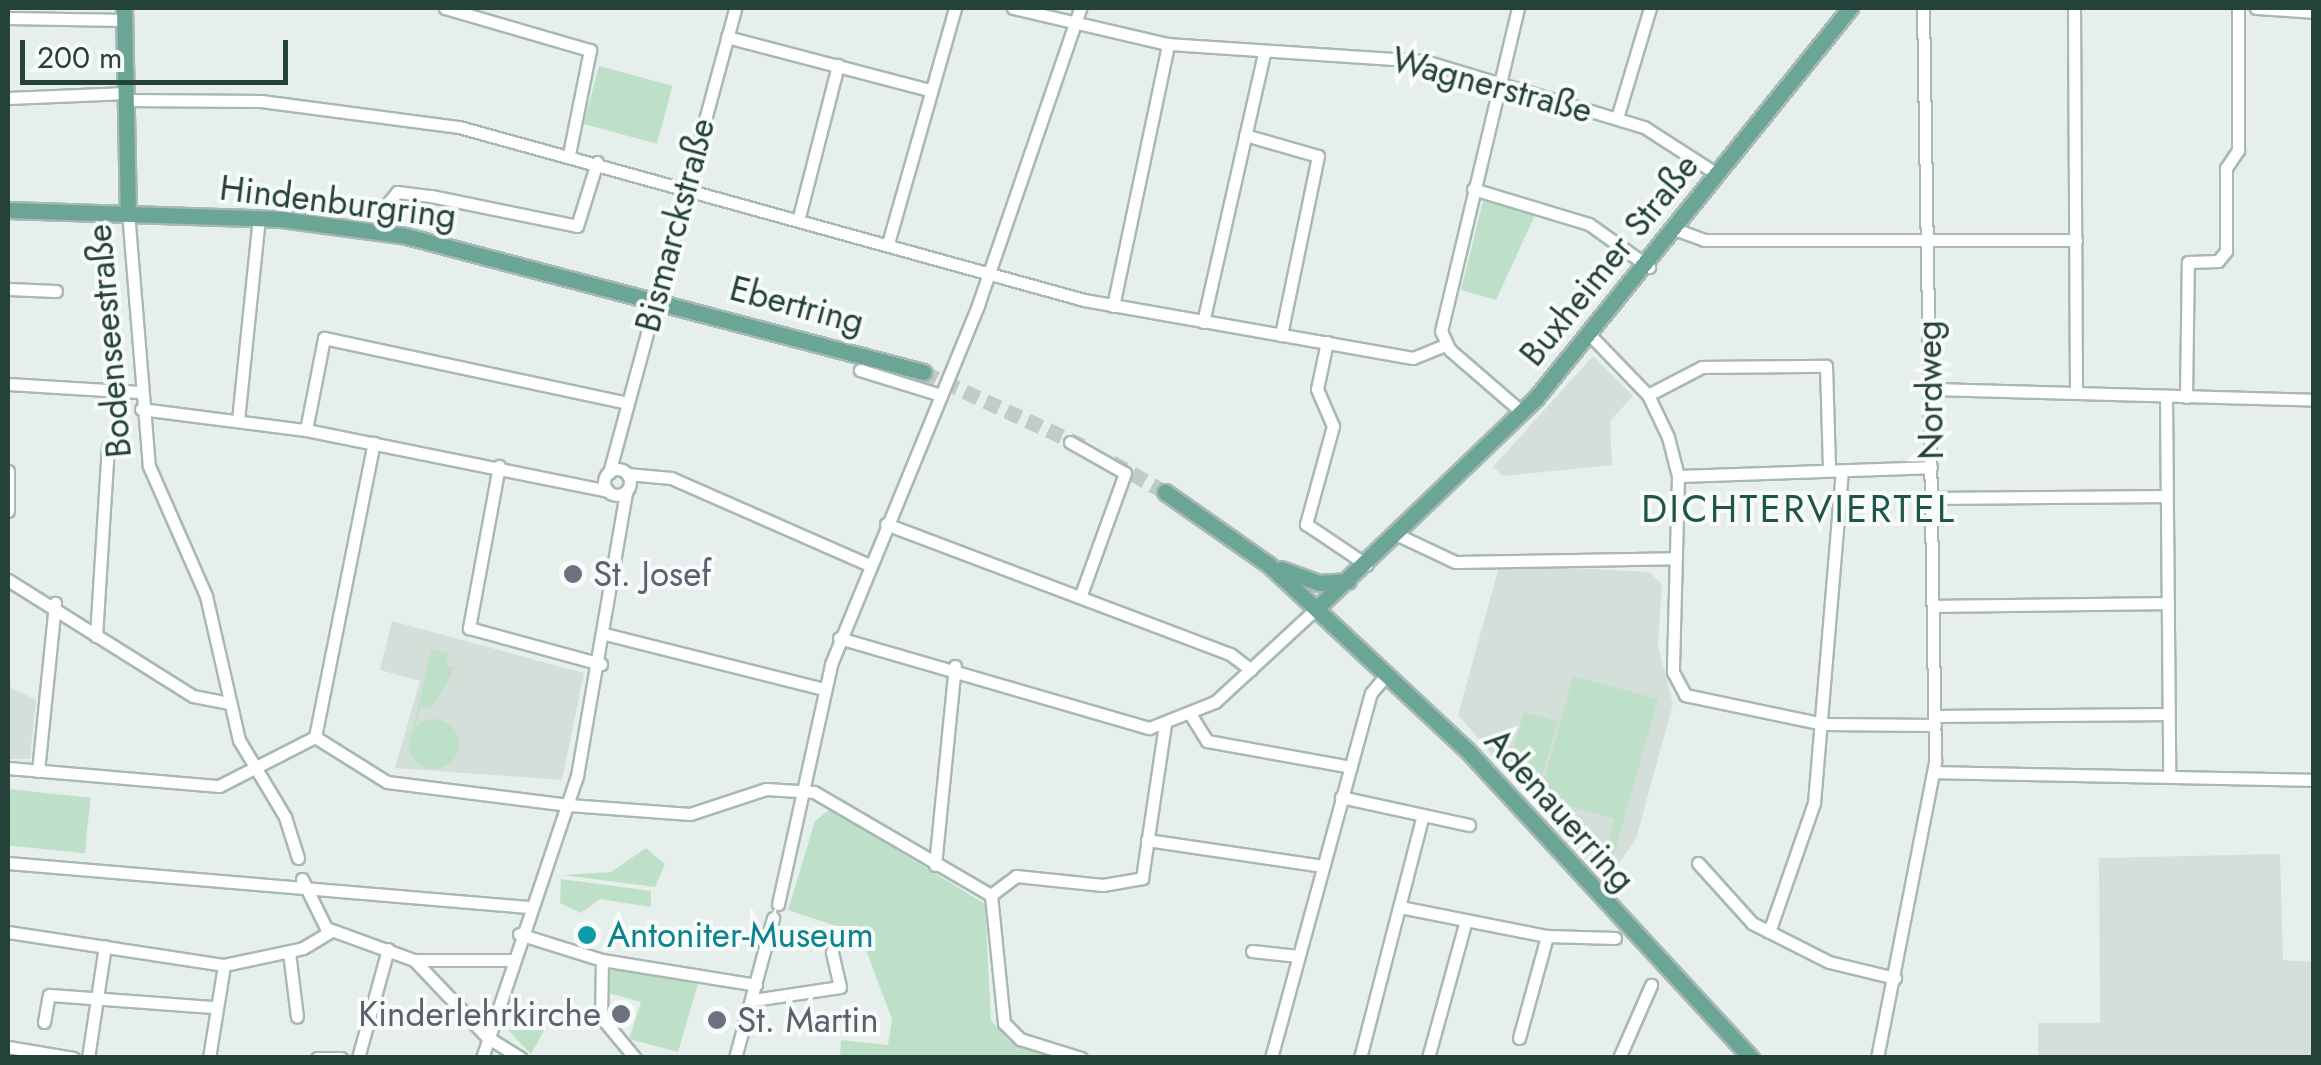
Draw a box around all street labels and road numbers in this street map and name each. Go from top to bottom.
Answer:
street label: Wagnerstraße [1387,38,1597,132]
street label: Bismarckstraße [626,113,724,337]
street label: Buxheimer Straße [1511,146,1707,374]
street label: Hindenburgring [217,167,459,237]
street label: Bodenseestraße [78,222,140,460]
street label: Ebertring [725,267,869,343]
street label: Nordweg [1908,320,1952,460]
street label: Adenauerring [1476,720,1644,900]

